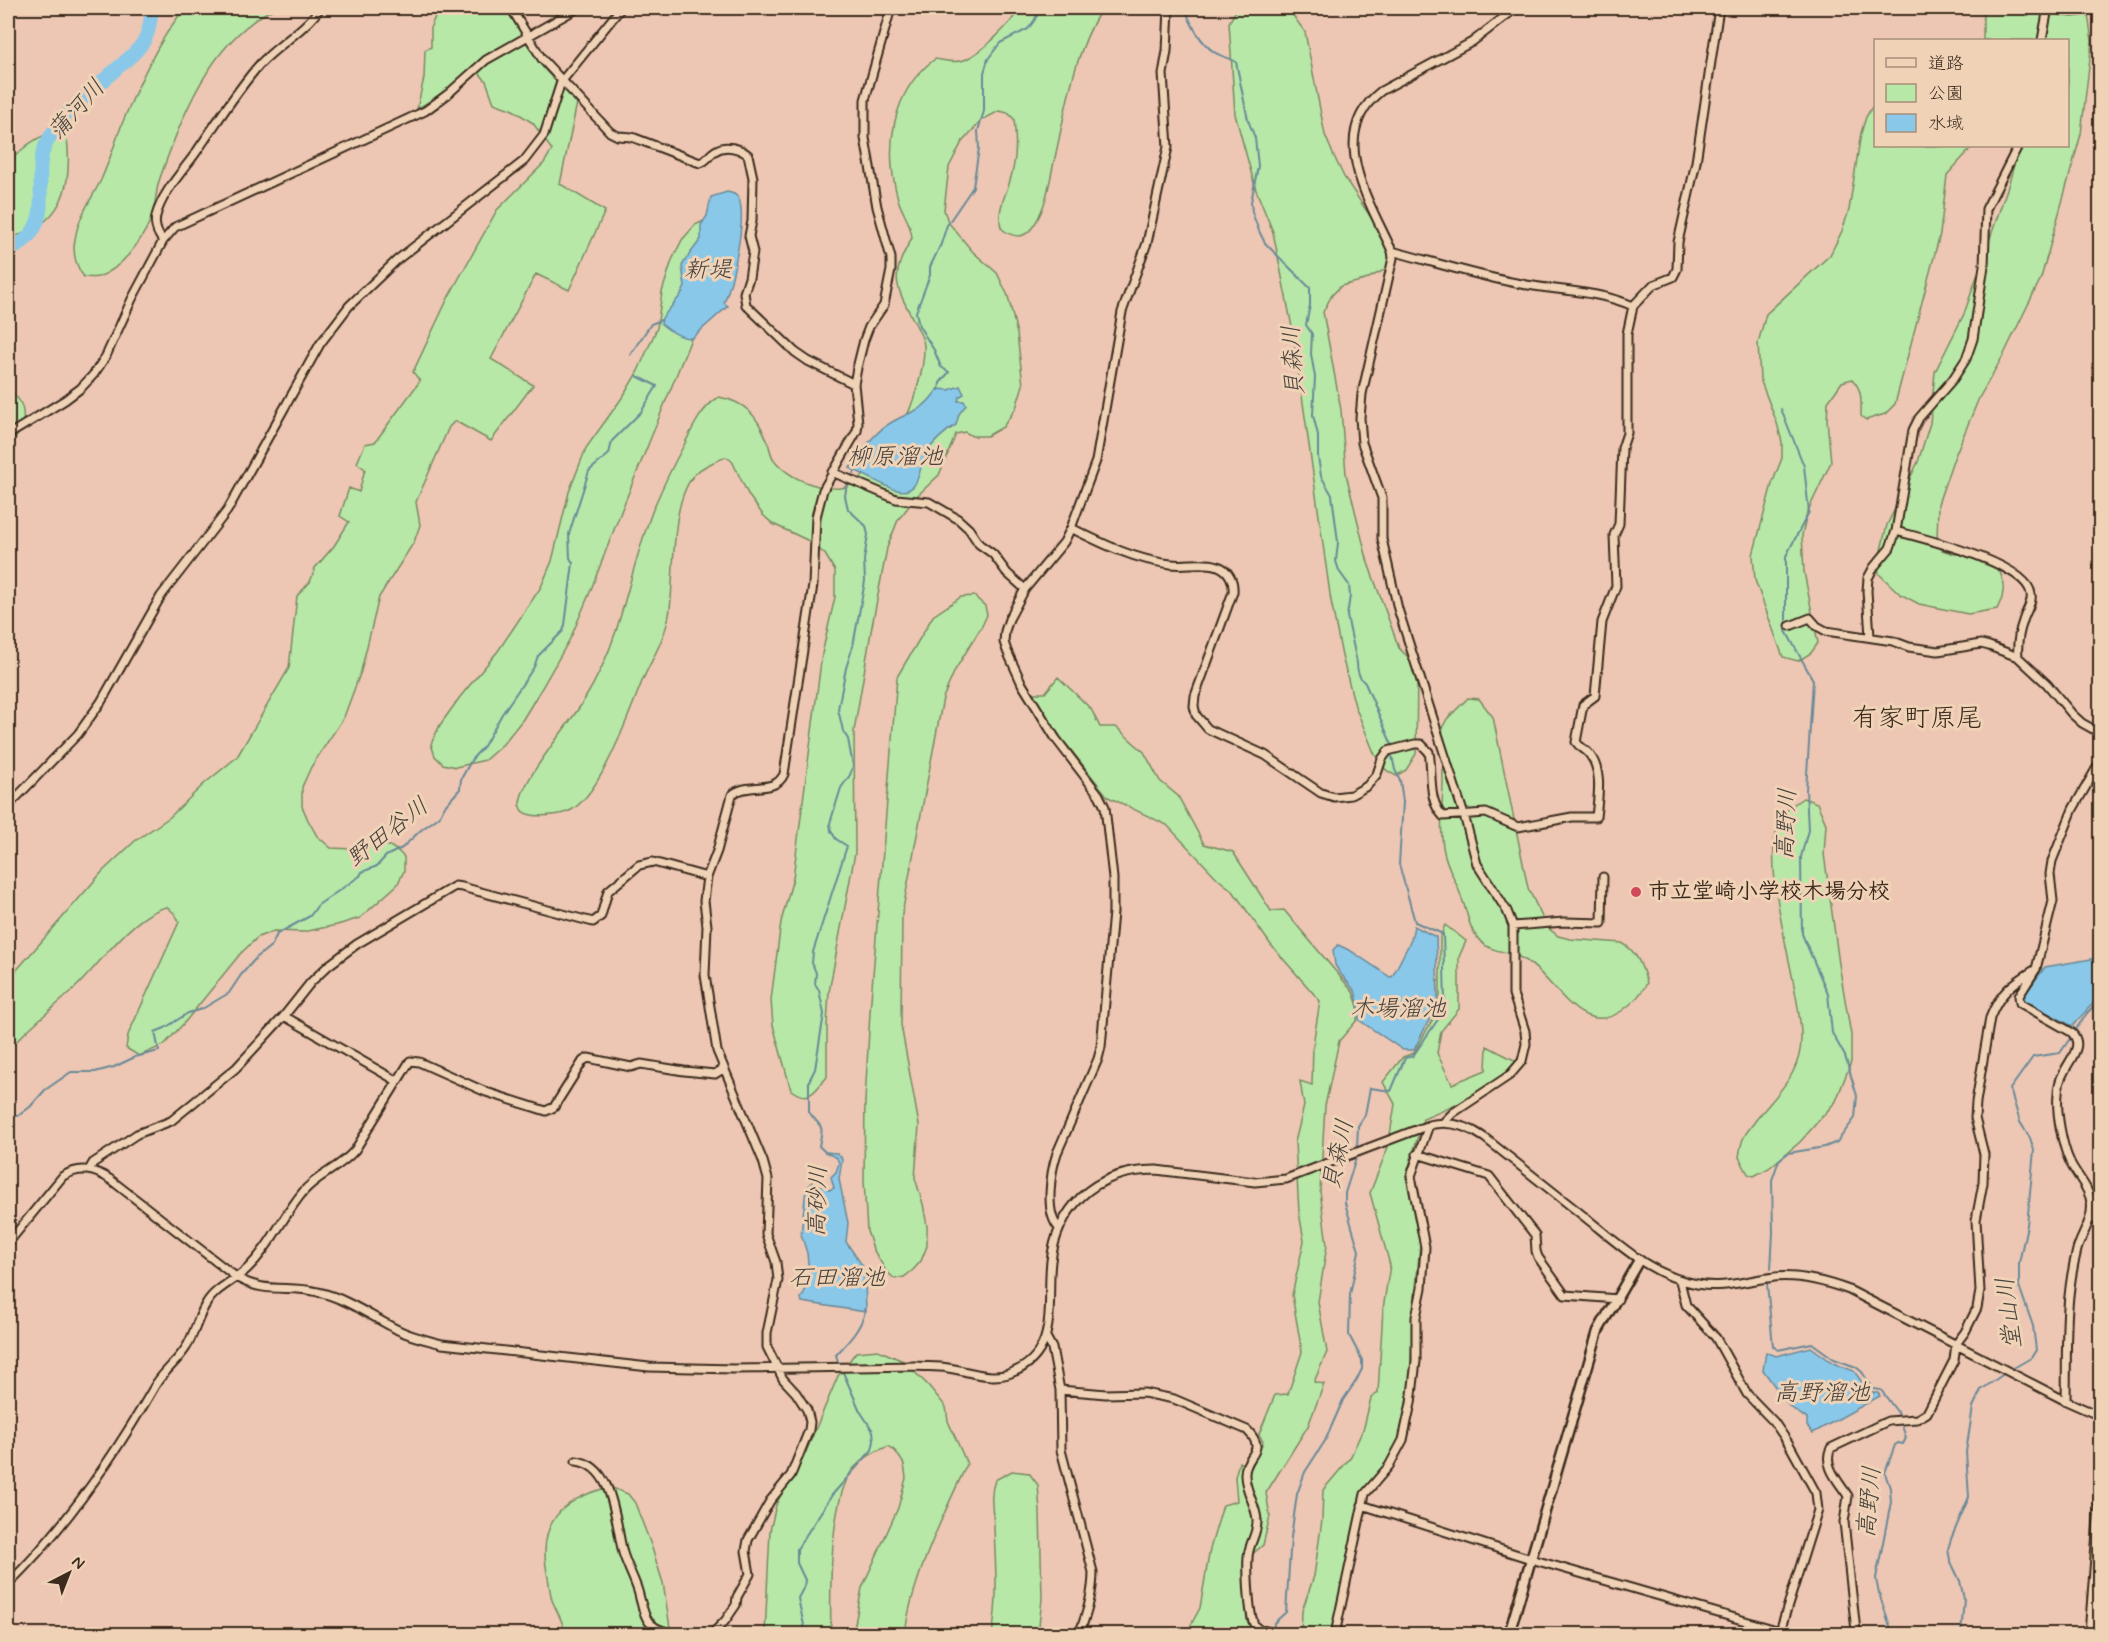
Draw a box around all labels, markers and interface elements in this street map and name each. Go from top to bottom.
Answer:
legend [1874,39,2069,147]
text: 道路 [1928,52,1964,76]
water label: 蒲河川 [41,73,113,147]
text: 公園 [1928,82,1964,106]
text: 水域 [1928,112,1964,136]
water label: 新堤 [684,255,733,286]
water label: 貝森川 [1276,324,1312,398]
water label: 柳原溜池 [847,442,944,473]
district label: 有家町原尾 [1852,702,1982,736]
water label: 高野川 [1770,787,1804,861]
water label: 野田谷川 [341,791,435,875]
place label: 市立堂崎小学校木場分校 [1648,878,1890,906]
marker: 市立堂崎小学校木場分校 [1629,885,1643,899]
water label: 木場溜池 [1350,994,1447,1025]
water label: 貝森川 [1316,1117,1362,1193]
water label: 高砂川 [801,1164,835,1238]
water label: 石田溜池 [789,1263,886,1294]
water label: 堂山川 [1990,1275,2030,1351]
water label: 高野溜池 [1774,1378,1871,1409]
water label: 高野川 [1851,1465,1889,1539]
north arrow [39,1543,99,1603]
text: N [67,1552,89,1574]

